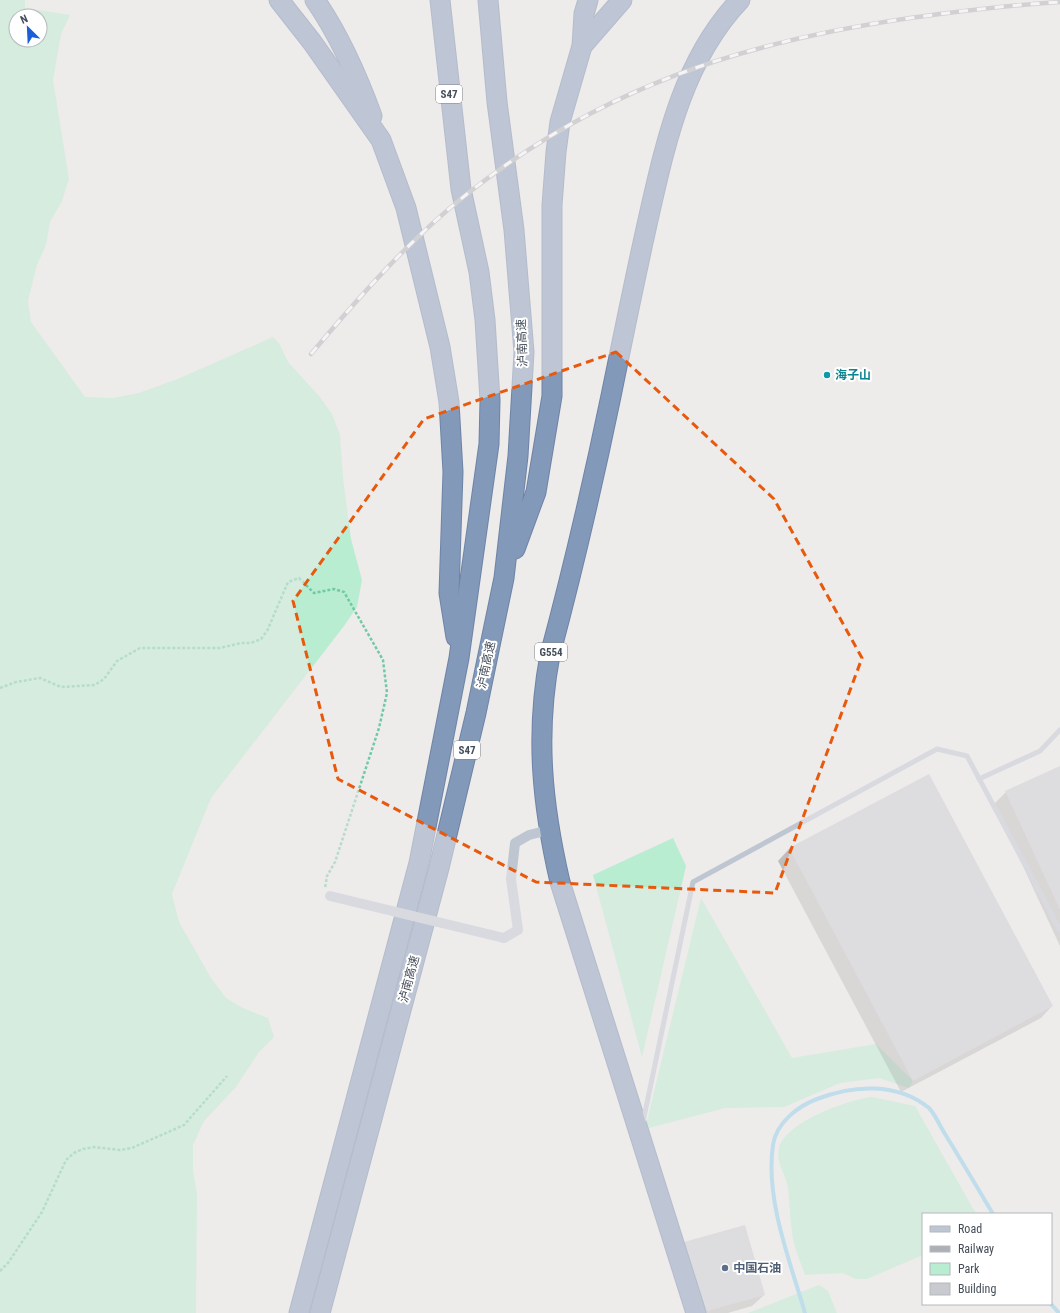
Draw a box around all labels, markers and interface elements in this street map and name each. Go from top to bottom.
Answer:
north arrow [8,8,48,48]
text: N [18,12,30,27]
road number: S47 [436,85,462,103]
street label: 泸南高速 [514,319,530,367]
place label: 海子山 [835,368,871,382]
marker: 海子山 [822,370,832,380]
street label: 泸南高速 [474,640,498,690]
road number: G554 [535,643,567,661]
road number: S47 [454,741,480,759]
street label: 泸南高速 [396,954,422,1004]
legend [922,1213,1052,1305]
text: Road [958,1222,982,1236]
text: Railway [958,1242,994,1256]
place label: 中国石油 [733,1261,781,1275]
text: Park [958,1262,980,1276]
marker: 中国石油 [720,1263,730,1273]
text: Building [958,1282,996,1296]

